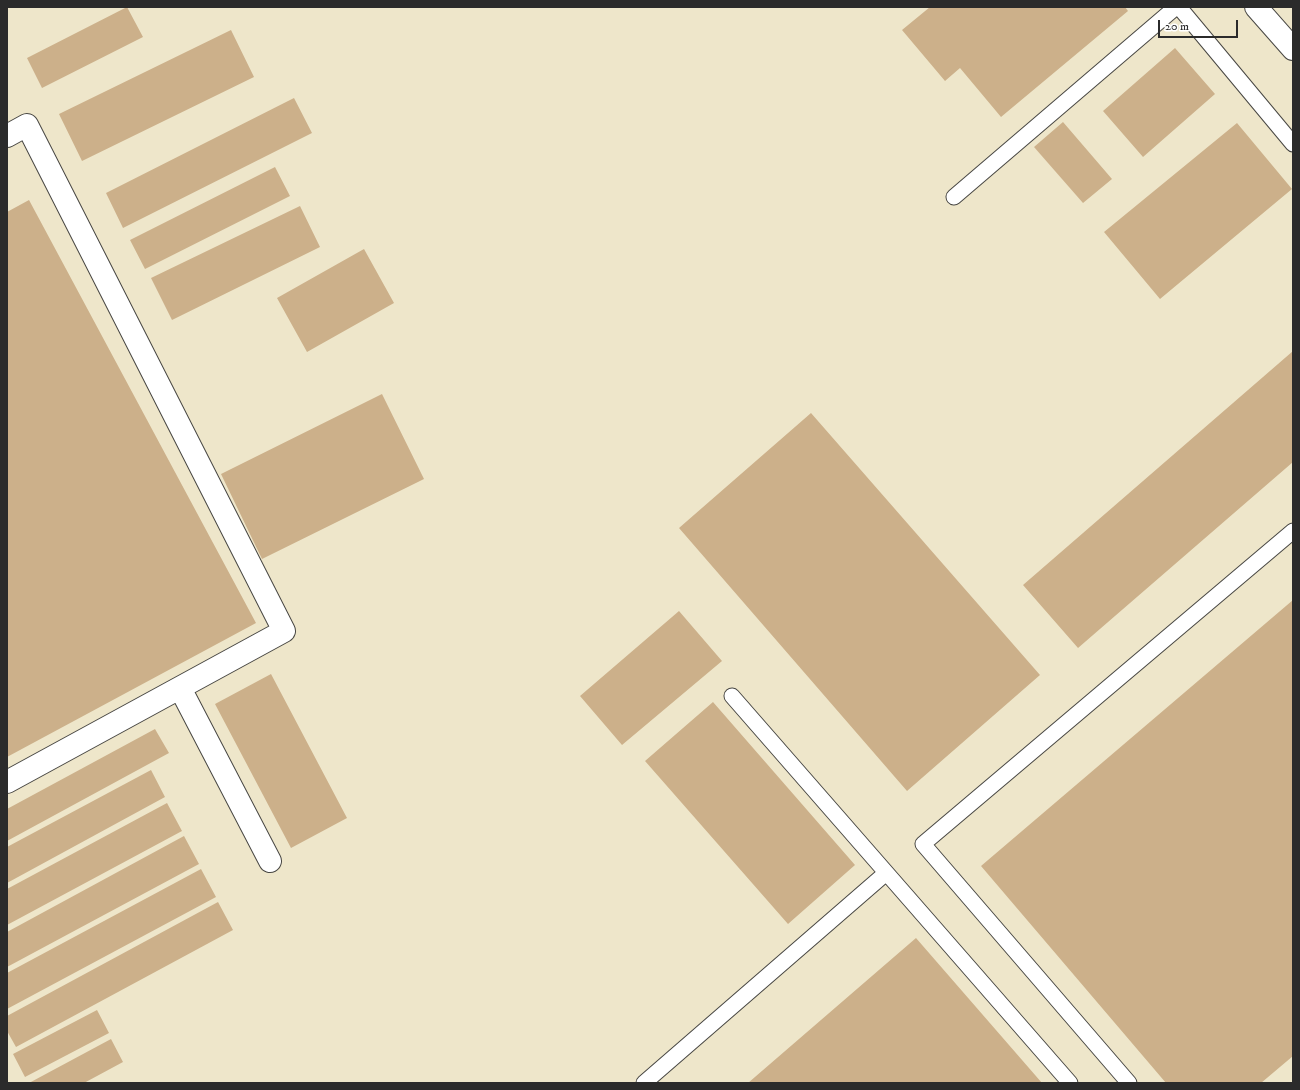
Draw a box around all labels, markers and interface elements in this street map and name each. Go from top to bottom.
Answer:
scale bar [1160,12,1240,38]
text: 20 m [1165,19,1189,34]

